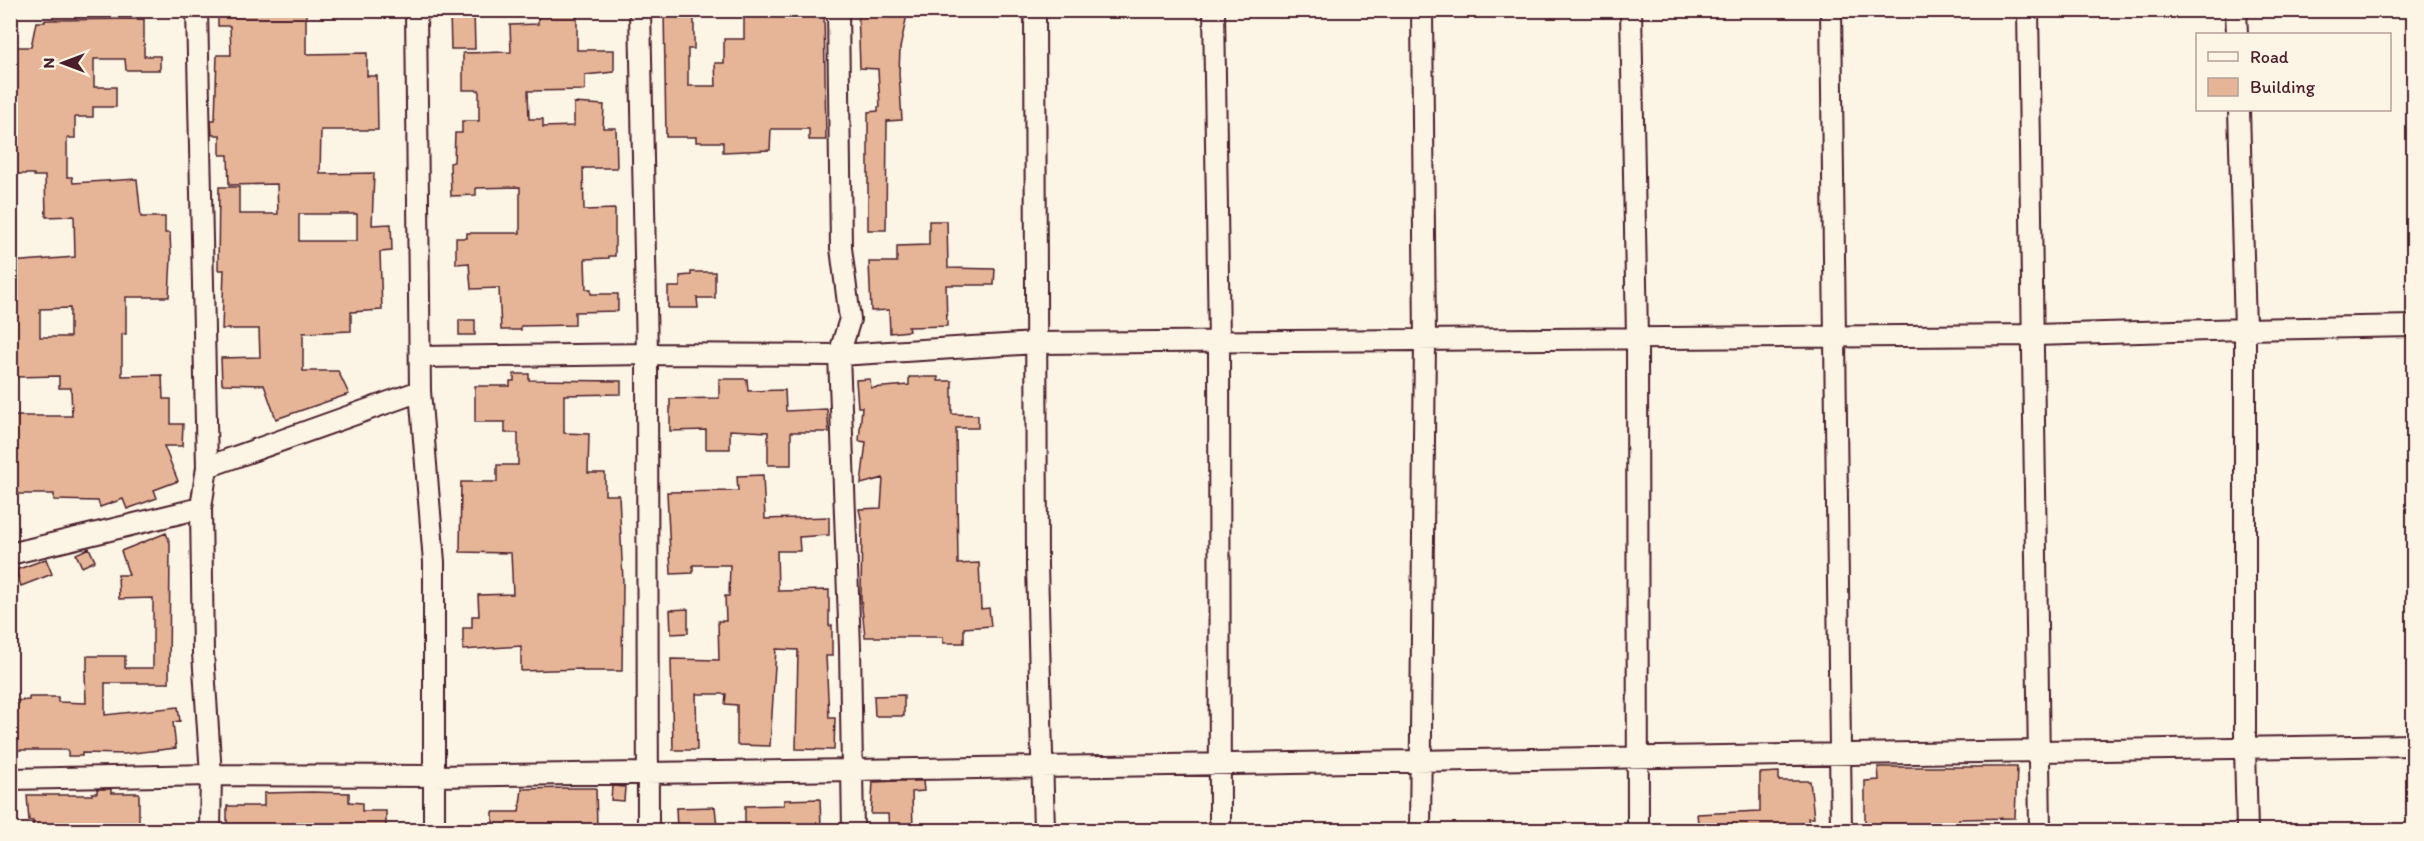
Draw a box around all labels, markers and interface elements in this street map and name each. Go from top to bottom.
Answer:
north arrow [33,33,93,93]
legend [2196,33,2391,111]
text: Road [2250,46,2289,68]
text: N [39,58,58,68]
text: Building [2250,76,2316,98]

